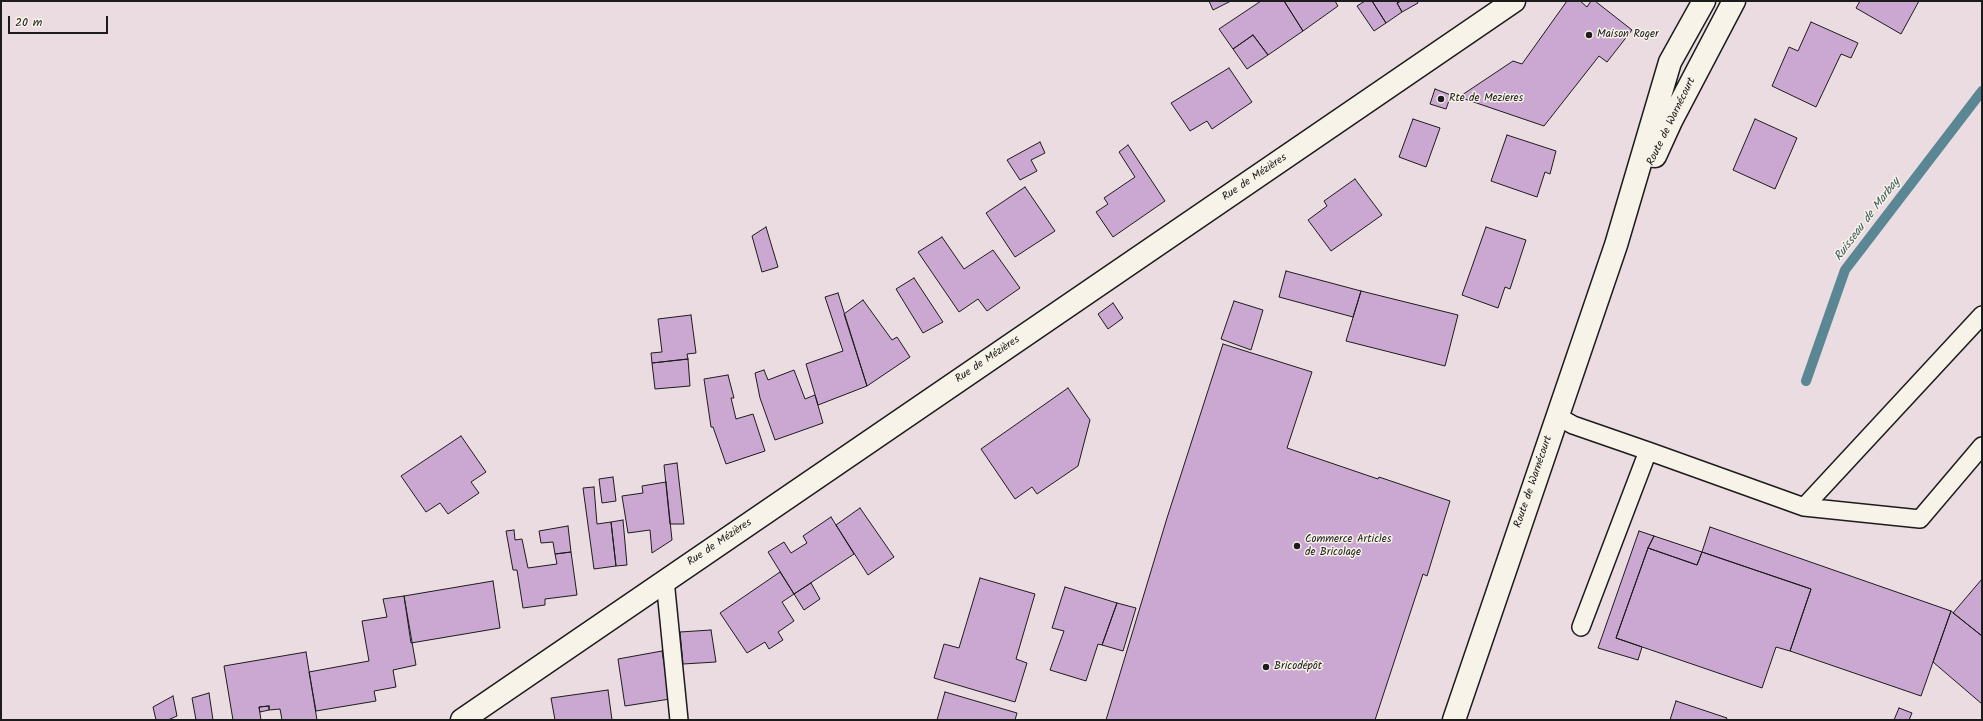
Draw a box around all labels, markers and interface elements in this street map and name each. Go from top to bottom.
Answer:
scale bar [10,8,110,34]
text: 20 m [15,13,42,32]
place label: Maison Roger [1597,28,1659,42]
marker: Maison Roger [1584,30,1594,40]
street label: Route de Warnécourt [1645,76,1699,168]
place label: Rte de Mezieres [1449,92,1523,106]
marker: Rte de Mezieres [1436,94,1446,104]
street label: Rue de Mézières [1220,152,1290,204]
water label: Ruisseau de Marbay [1832,176,1904,264]
street label: Rue de Mézières [953,334,1023,386]
street label: Route de Warnécourt [1512,434,1556,530]
street label: Rue de Mézières [685,517,755,569]
place label: Commerce Articles de Bricolage [1305,533,1391,559]
marker: Commerce Articles de Bricolage [1292,541,1302,551]
place label: Bricodépôt [1274,660,1322,674]
marker: Bricodépôt [1261,662,1271,672]

